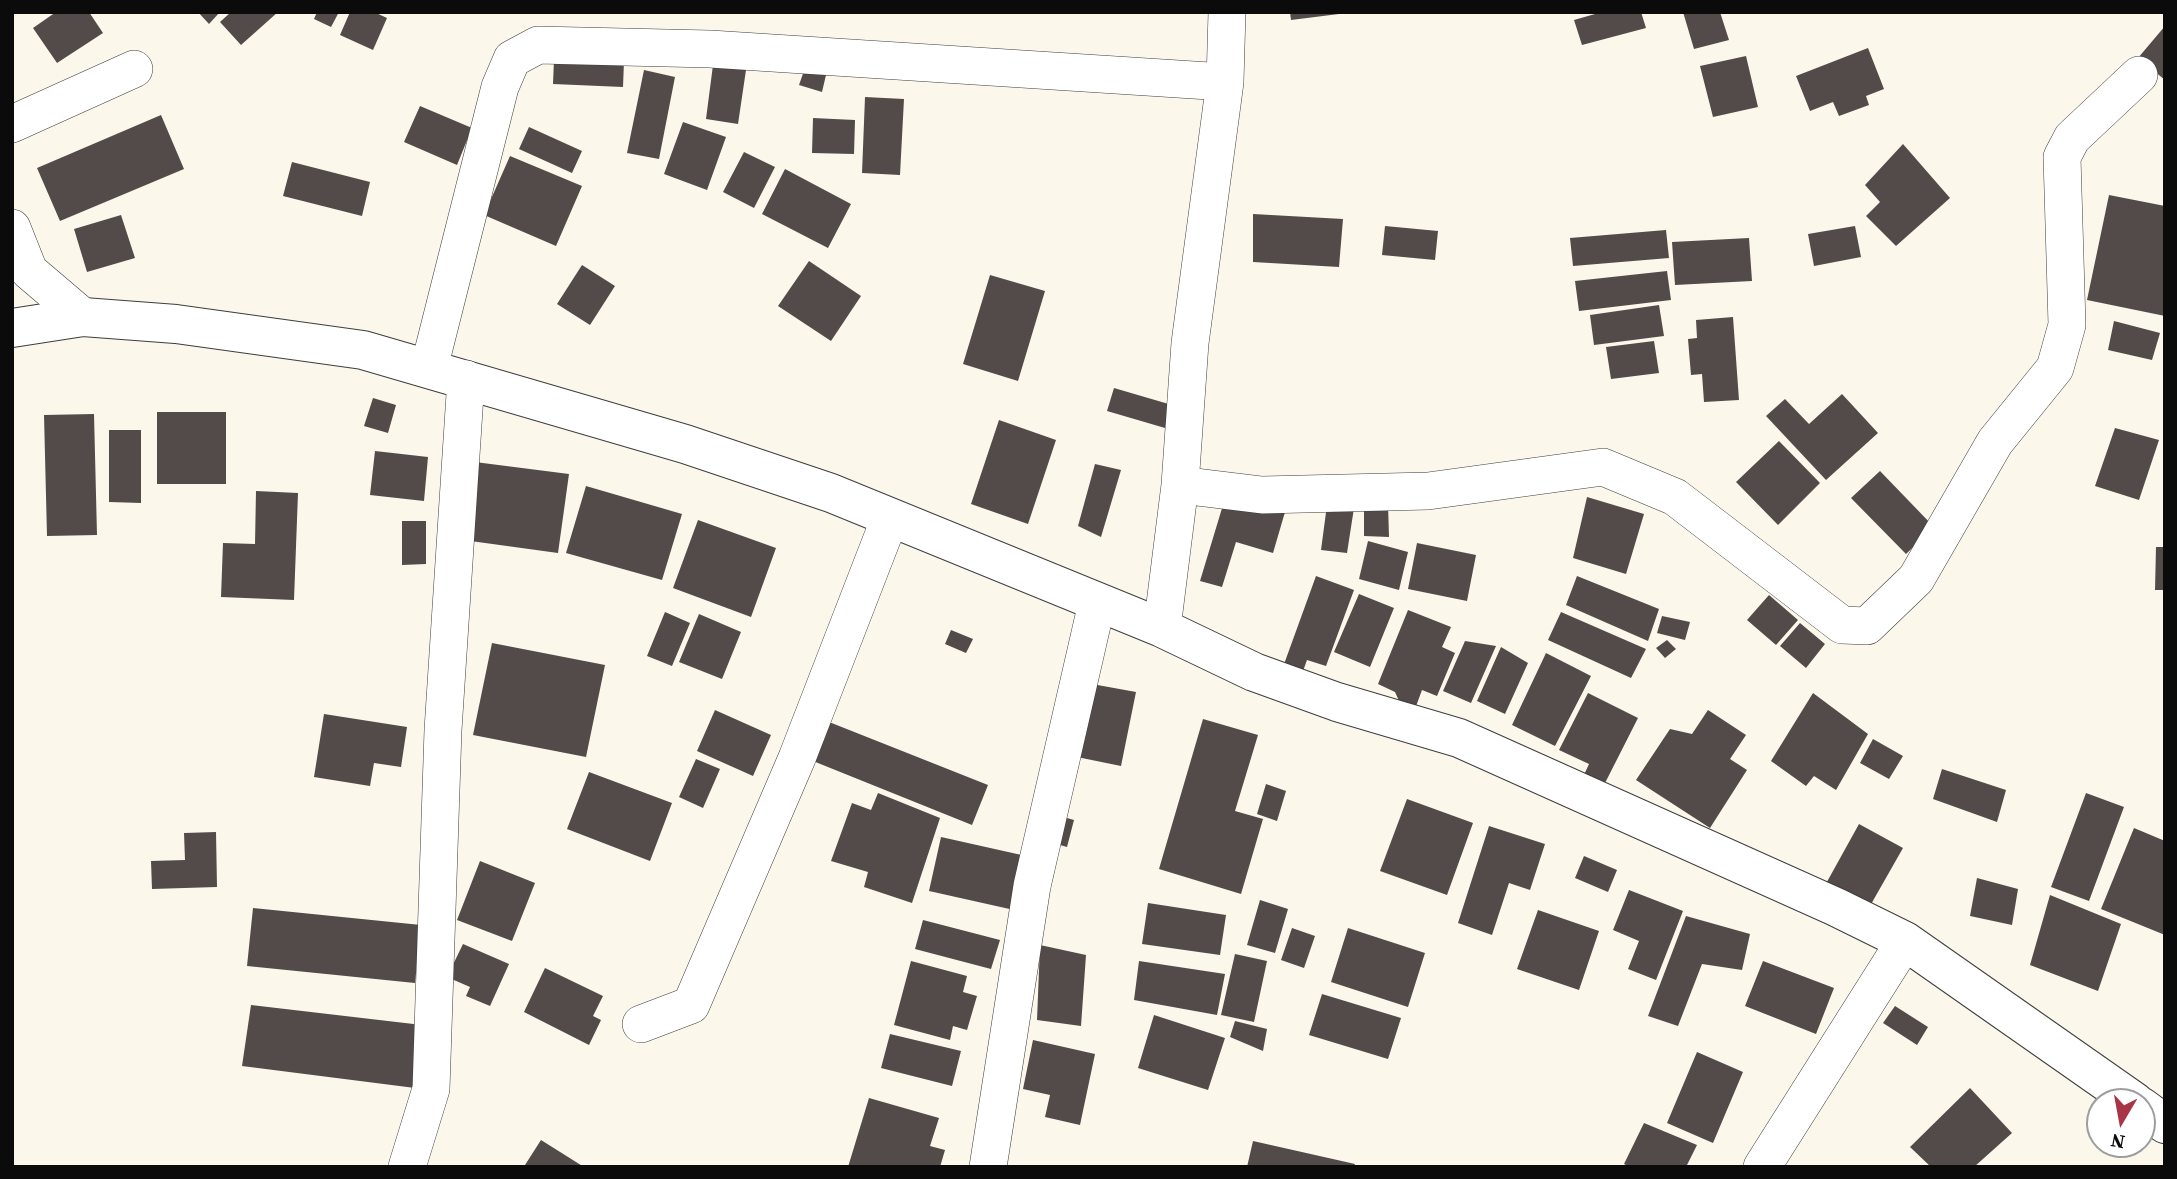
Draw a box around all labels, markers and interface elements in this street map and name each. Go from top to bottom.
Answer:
north arrow [2086,1088,2156,1158]
text: N [2109,1128,2127,1156]

